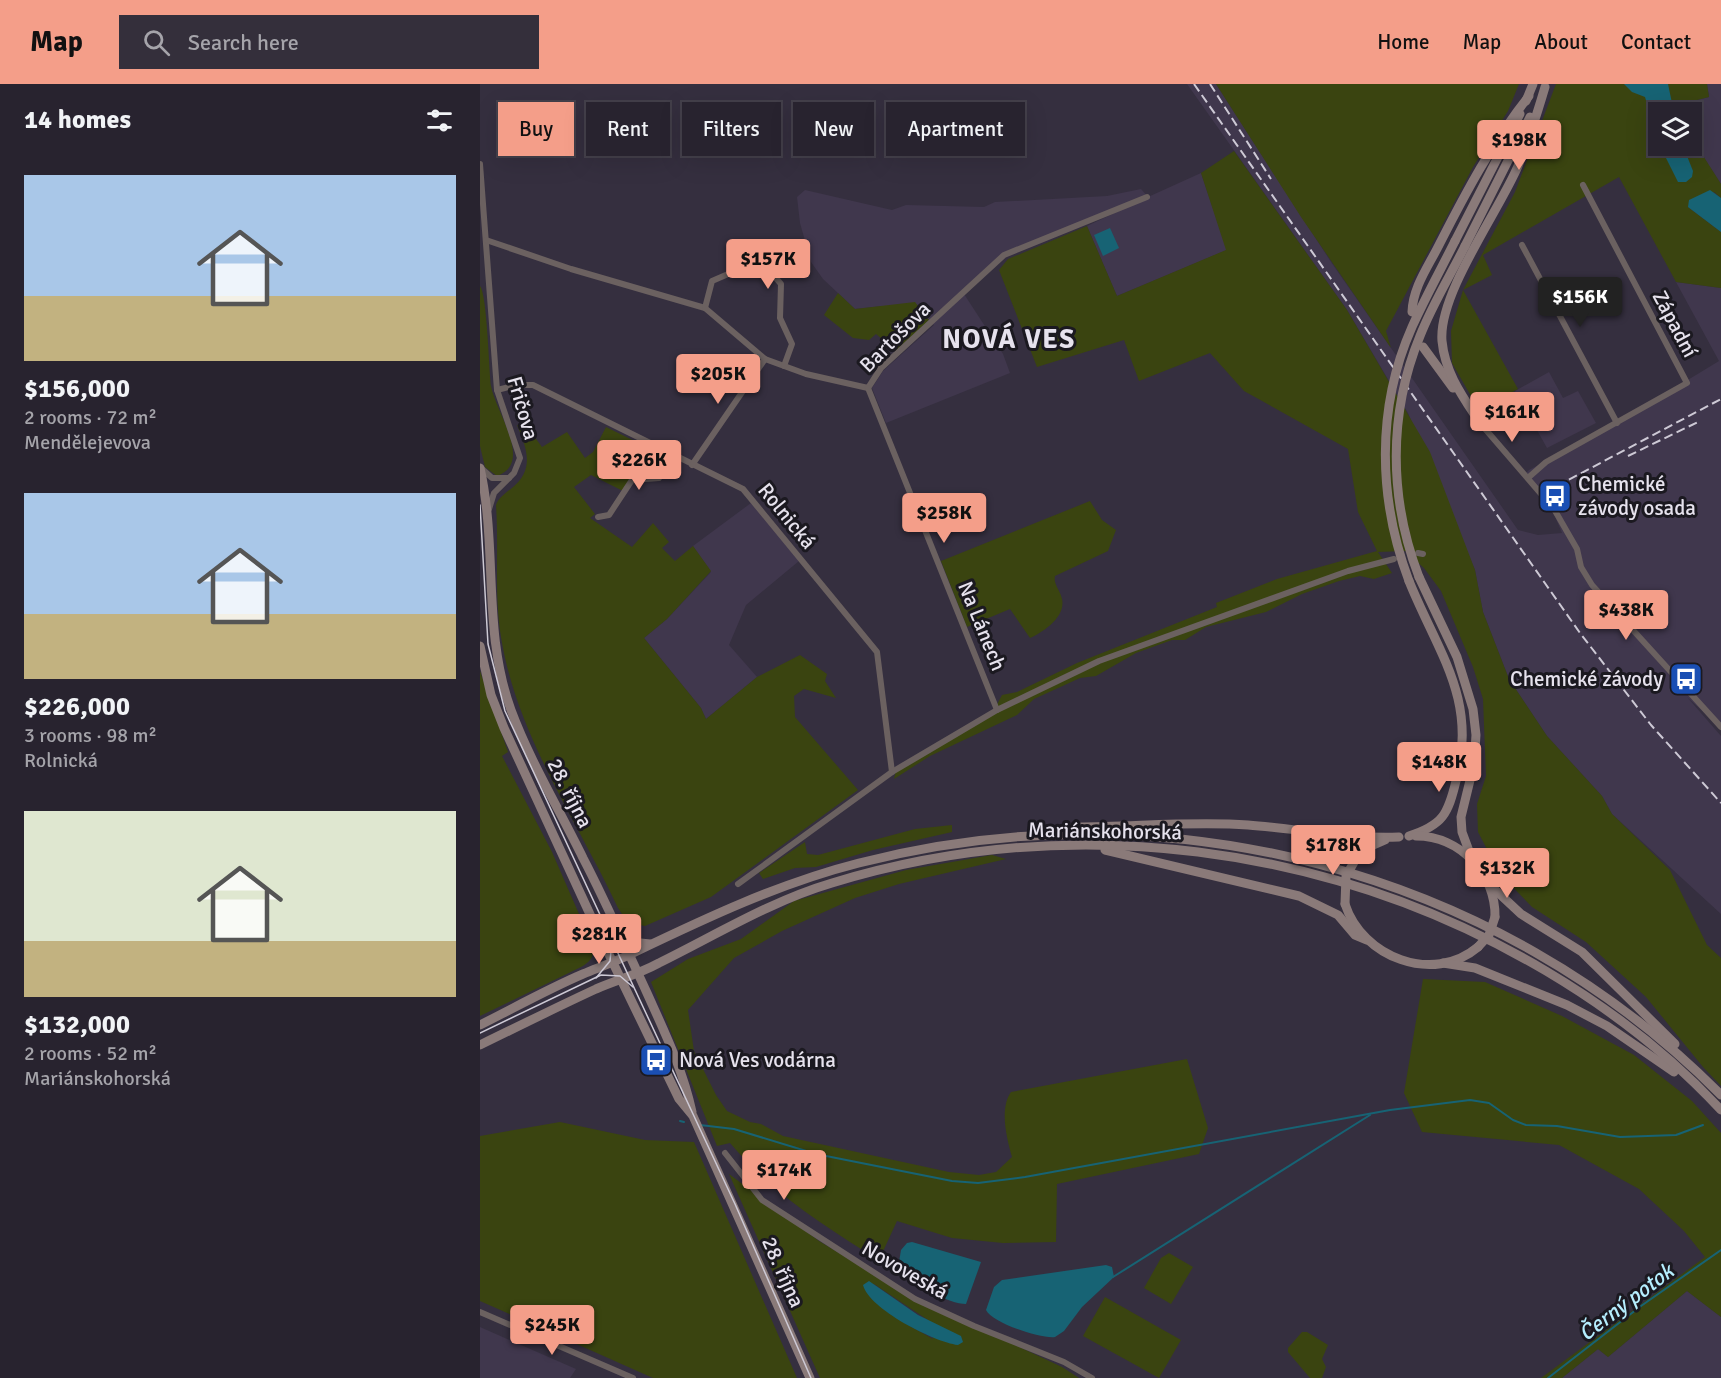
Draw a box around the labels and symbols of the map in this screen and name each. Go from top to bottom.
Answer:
pin: $198K [1477,120,1561,171]
pin: $157K [726,239,810,290]
pin: $156K [1538,277,1622,328]
street label: Západní [1647,286,1704,362]
street label: Bartošova [854,296,936,378]
district label: NOVÁ VES [942,322,1076,356]
pin: $205K [676,354,760,405]
street label: Fričova [502,373,544,443]
pin: $161K [1470,392,1554,443]
pin: $226K [597,440,681,491]
place label: Chemické závody osada [1578,471,1696,521]
street label: Rolnická [752,478,822,554]
bus stop icon: Chemické závody osada [1537,478,1573,514]
pin: $258K [902,493,986,544]
street label: Na Lánech [952,577,1012,675]
pin: $438K [1584,590,1668,641]
bus stop icon: Chemické závody [1668,661,1704,697]
place label: Chemické závody [1510,666,1663,692]
pin: $148K [1397,742,1481,793]
street label: 28. října [541,754,599,832]
street label: Mariánskohorská [1028,817,1182,845]
pin: $178K [1291,825,1375,876]
pin: $132K [1465,848,1549,899]
pin: $281K [557,914,641,965]
bus stop icon: Nová Ves vodárna [638,1042,674,1078]
place label: Nová Ves vodárna [679,1047,836,1073]
pin: $174K [742,1150,826,1201]
street label: 28. října [756,1233,810,1311]
street label: Novoveská [857,1235,953,1305]
water label: Černý potok [1573,1256,1680,1346]
pin: $245K [510,1305,594,1356]

